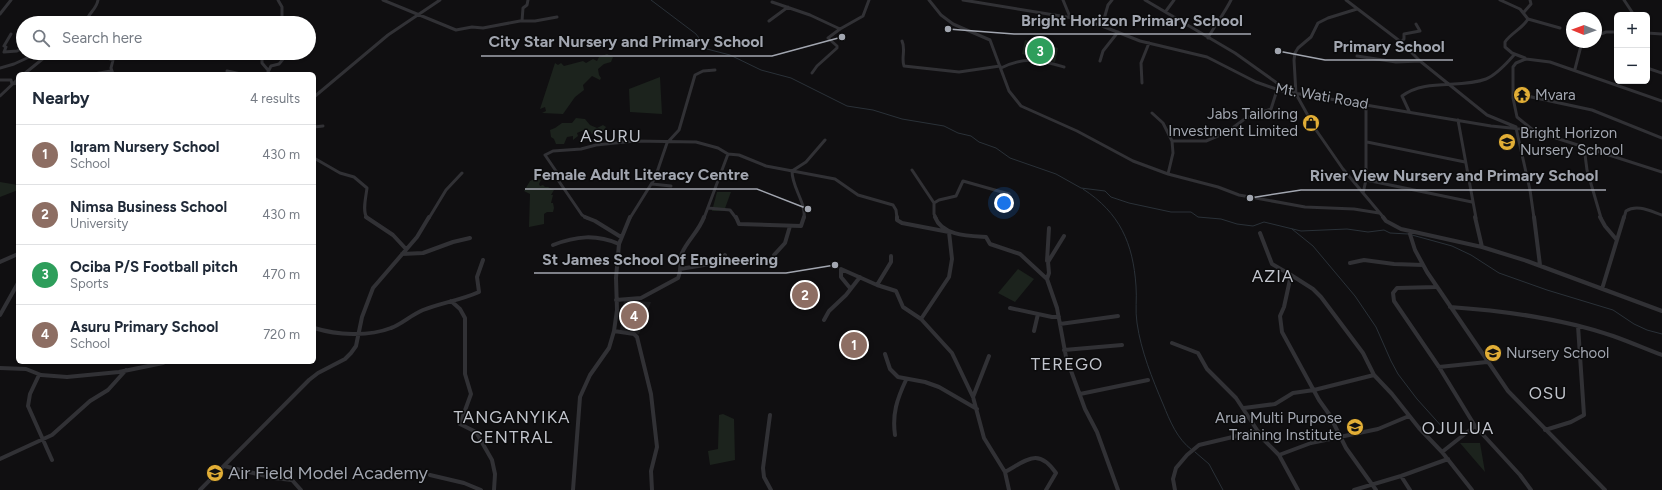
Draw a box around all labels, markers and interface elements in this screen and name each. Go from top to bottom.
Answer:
callout: Bright Horizon Primary School [1014,6,1251,34]
text: Bright Horizon Primary School [1021,11,1243,30]
north arrow [1566,12,1602,48]
map controls [1614,12,1650,84]
button: + [1614,12,1650,48]
search box [16,16,316,60]
icon: search [30,27,52,49]
callout: City Star Nursery and Primary School [481,28,772,56]
text: Search here [62,29,142,47]
text: City Star Nursery and Primary School [488,32,764,51]
callout: Primary School [1325,32,1453,60]
pin: 3 [1027,36,1053,66]
text: Primary School [1333,37,1445,56]
button: − [1614,48,1650,84]
street label: Mt. Wati Road [1274,79,1370,113]
temple icon: Mvara [1512,85,1532,105]
place label: Mvara [1535,86,1576,104]
text: Nearby [32,88,90,108]
text: 4 results [250,91,300,106]
place label: Jabs Tailoring Investment Limited [1168,105,1298,140]
shop icon: Jabs Tailoring Investment Limited [1301,113,1321,133]
place label: Bright Horizon Nursery School [1520,124,1623,159]
district label: ASURU [580,126,642,146]
school or university icon: Bright Horizon Nursery School [1497,132,1517,152]
text: Iqram Nursery School [70,138,220,156]
text: 1 [42,147,48,162]
text: 430 m [262,147,300,162]
text: School [70,156,110,171]
callout: Female Adult Literacy Centre [525,161,757,189]
callout: River View Nursery and Primary School [1301,162,1606,190]
text: Female Adult Literacy Centre [533,165,749,184]
text: River View Nursery and Primary School [1310,166,1598,185]
your location [994,193,1014,213]
text: Nimsa Business School [70,198,227,216]
text: 2 [41,207,49,222]
text: 430 m [262,207,300,222]
text: University [70,216,128,231]
callout: St James School Of Engineering [534,245,786,273]
text: St James School Of Engineering [542,250,778,269]
text: Ociba P/S Football pitch [70,258,238,276]
district label: AZIA [1252,266,1294,286]
text: 3 [41,267,49,282]
text: 470 m [262,267,300,282]
text: Sports [70,276,109,291]
pin: 2 [792,280,818,310]
pin: 4 [621,301,647,331]
text: Asuru Primary School [70,318,219,336]
text: 4 [41,327,49,342]
text: 720 m [263,327,300,342]
pin: 1 [841,330,867,360]
text: School [70,336,110,351]
school or university icon: Nursery School [1483,343,1503,363]
place label: Nursery School [1506,344,1609,362]
district label: TEREGO [1031,354,1103,374]
district label: OSU [1529,383,1567,403]
district label: TANGANYIKA CENTRAL [453,407,571,447]
place label: Arua Multi Purpose Training Institute [1215,409,1342,444]
school or university icon: Arua Multi Purpose Training Institute [1345,417,1365,437]
district label: OJULUA [1422,418,1494,438]
place label: Air Field Model Academy [228,462,429,484]
school or university icon: Air Field Model Academy [205,463,225,483]

